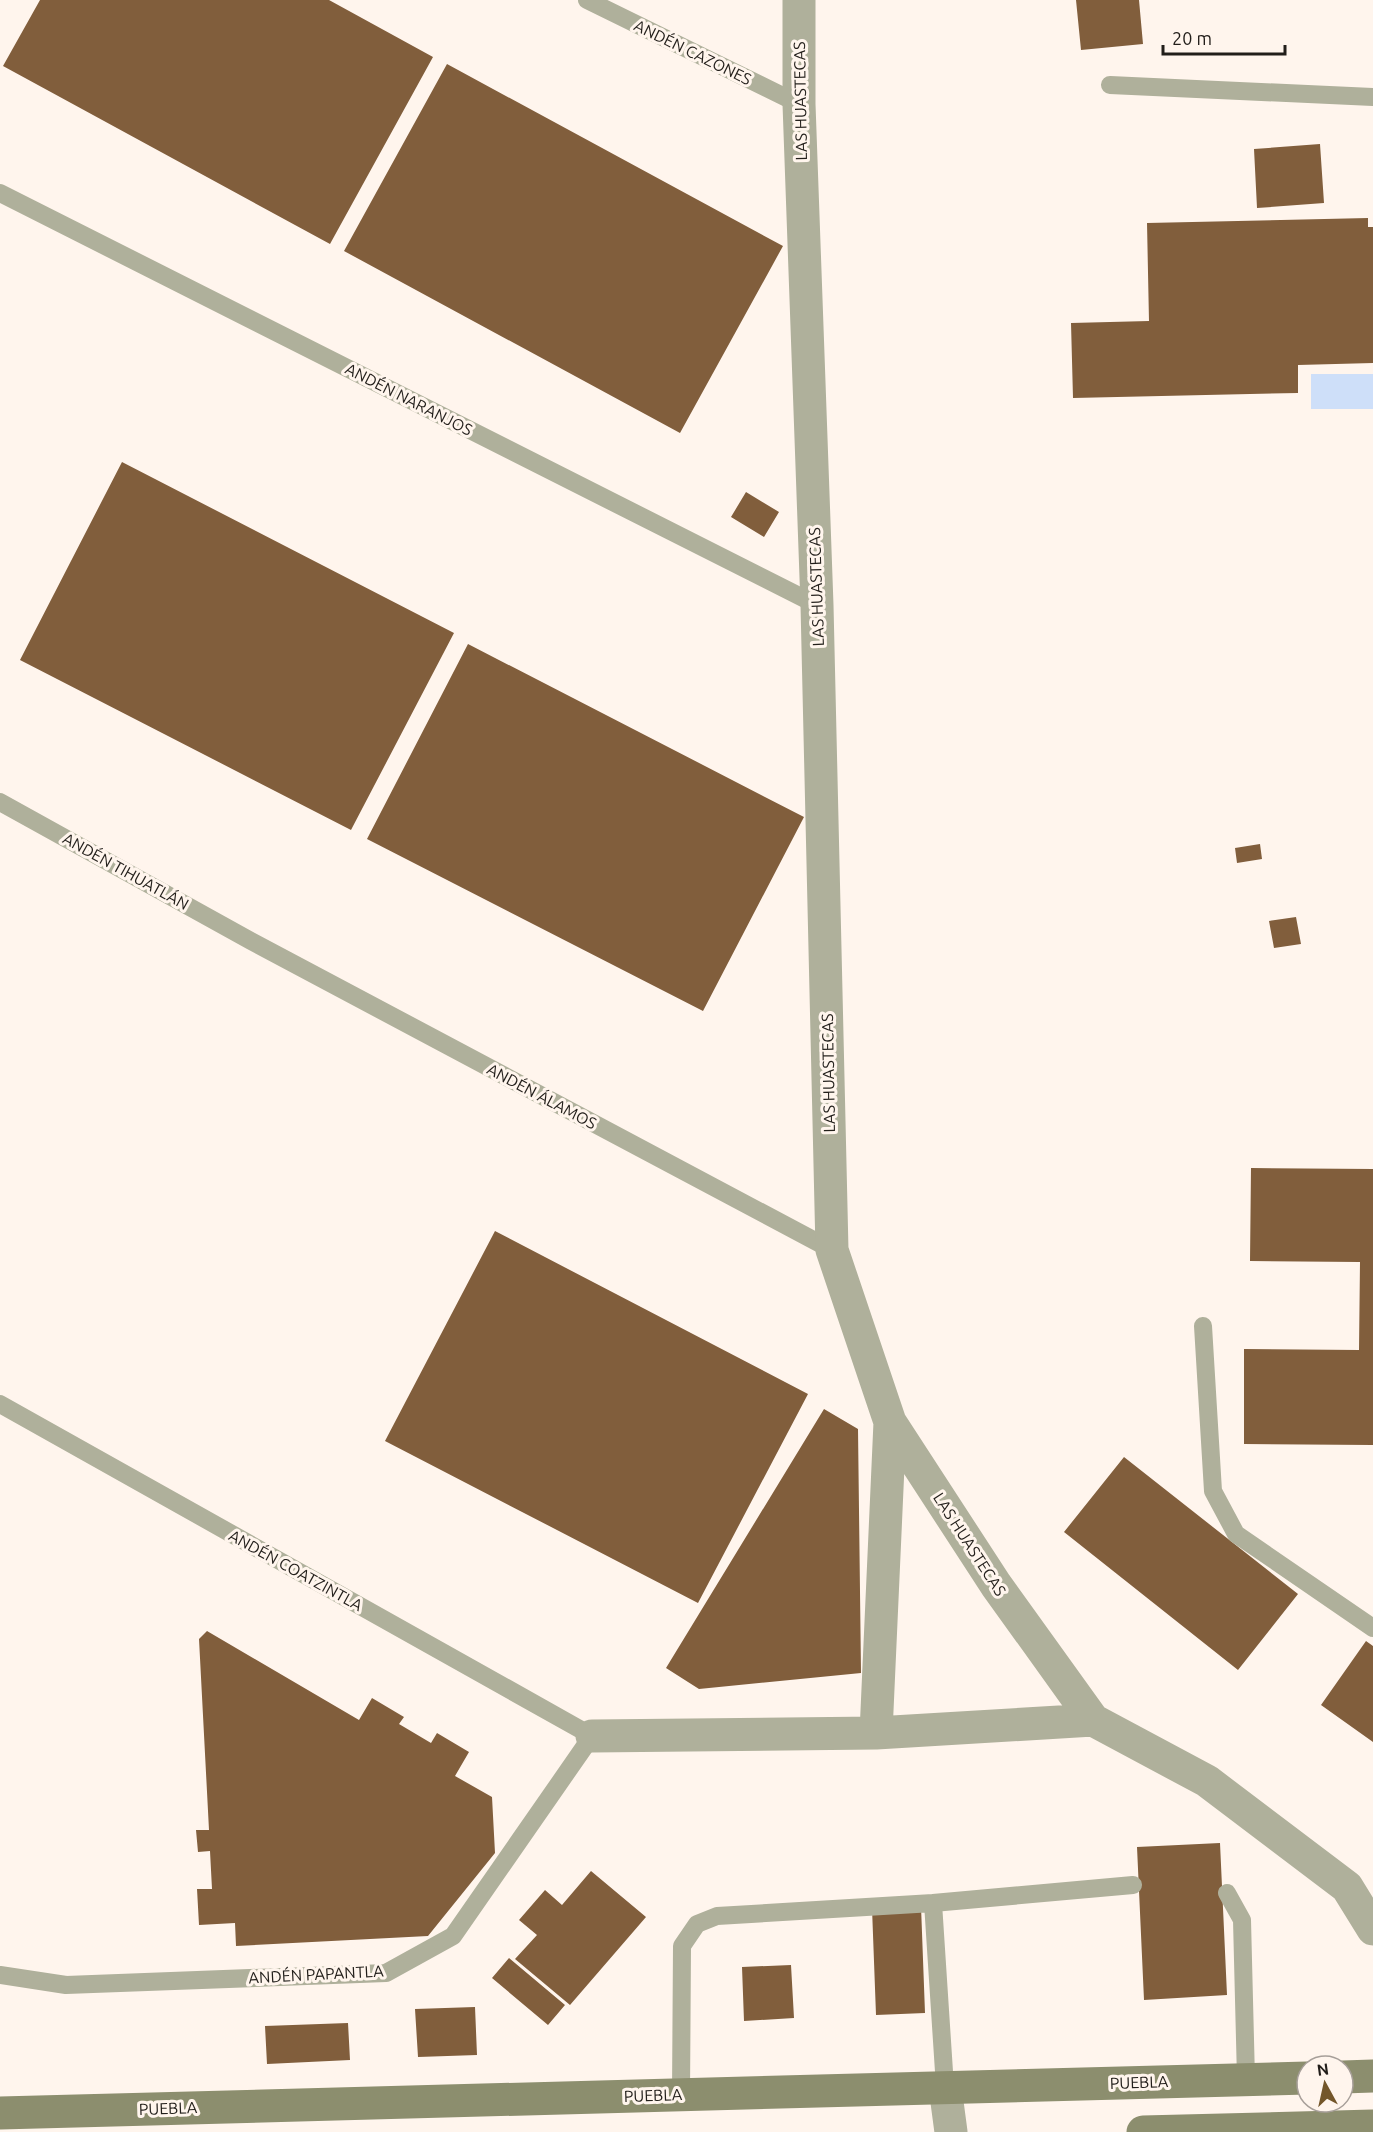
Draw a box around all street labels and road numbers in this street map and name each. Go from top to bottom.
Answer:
street label: ANDÉN CAZONES [632,14,755,88]
street label: LAS HUASTECAS [790,41,810,161]
street label: ANDÉN NARANJOS [343,357,476,439]
street label: LAS HUASTECAS [805,527,827,647]
street label: ANDÉN TIHUATLÁN [60,827,193,913]
street label: LAS HUASTECAS [818,1013,838,1133]
street label: ANDÉN ÁLAMOS [484,1058,601,1132]
street label: LAS HUASTECAS [930,1489,1010,1599]
street label: ANDÉN COATZINTLA [226,1524,367,1615]
street label: ANDÉN PAPANTLA [248,1959,385,1987]
street label: PUEBLA [1109,2072,1169,2092]
street label: PUEBLA [623,2085,683,2105]
street label: PUEBLA [138,2098,198,2118]

